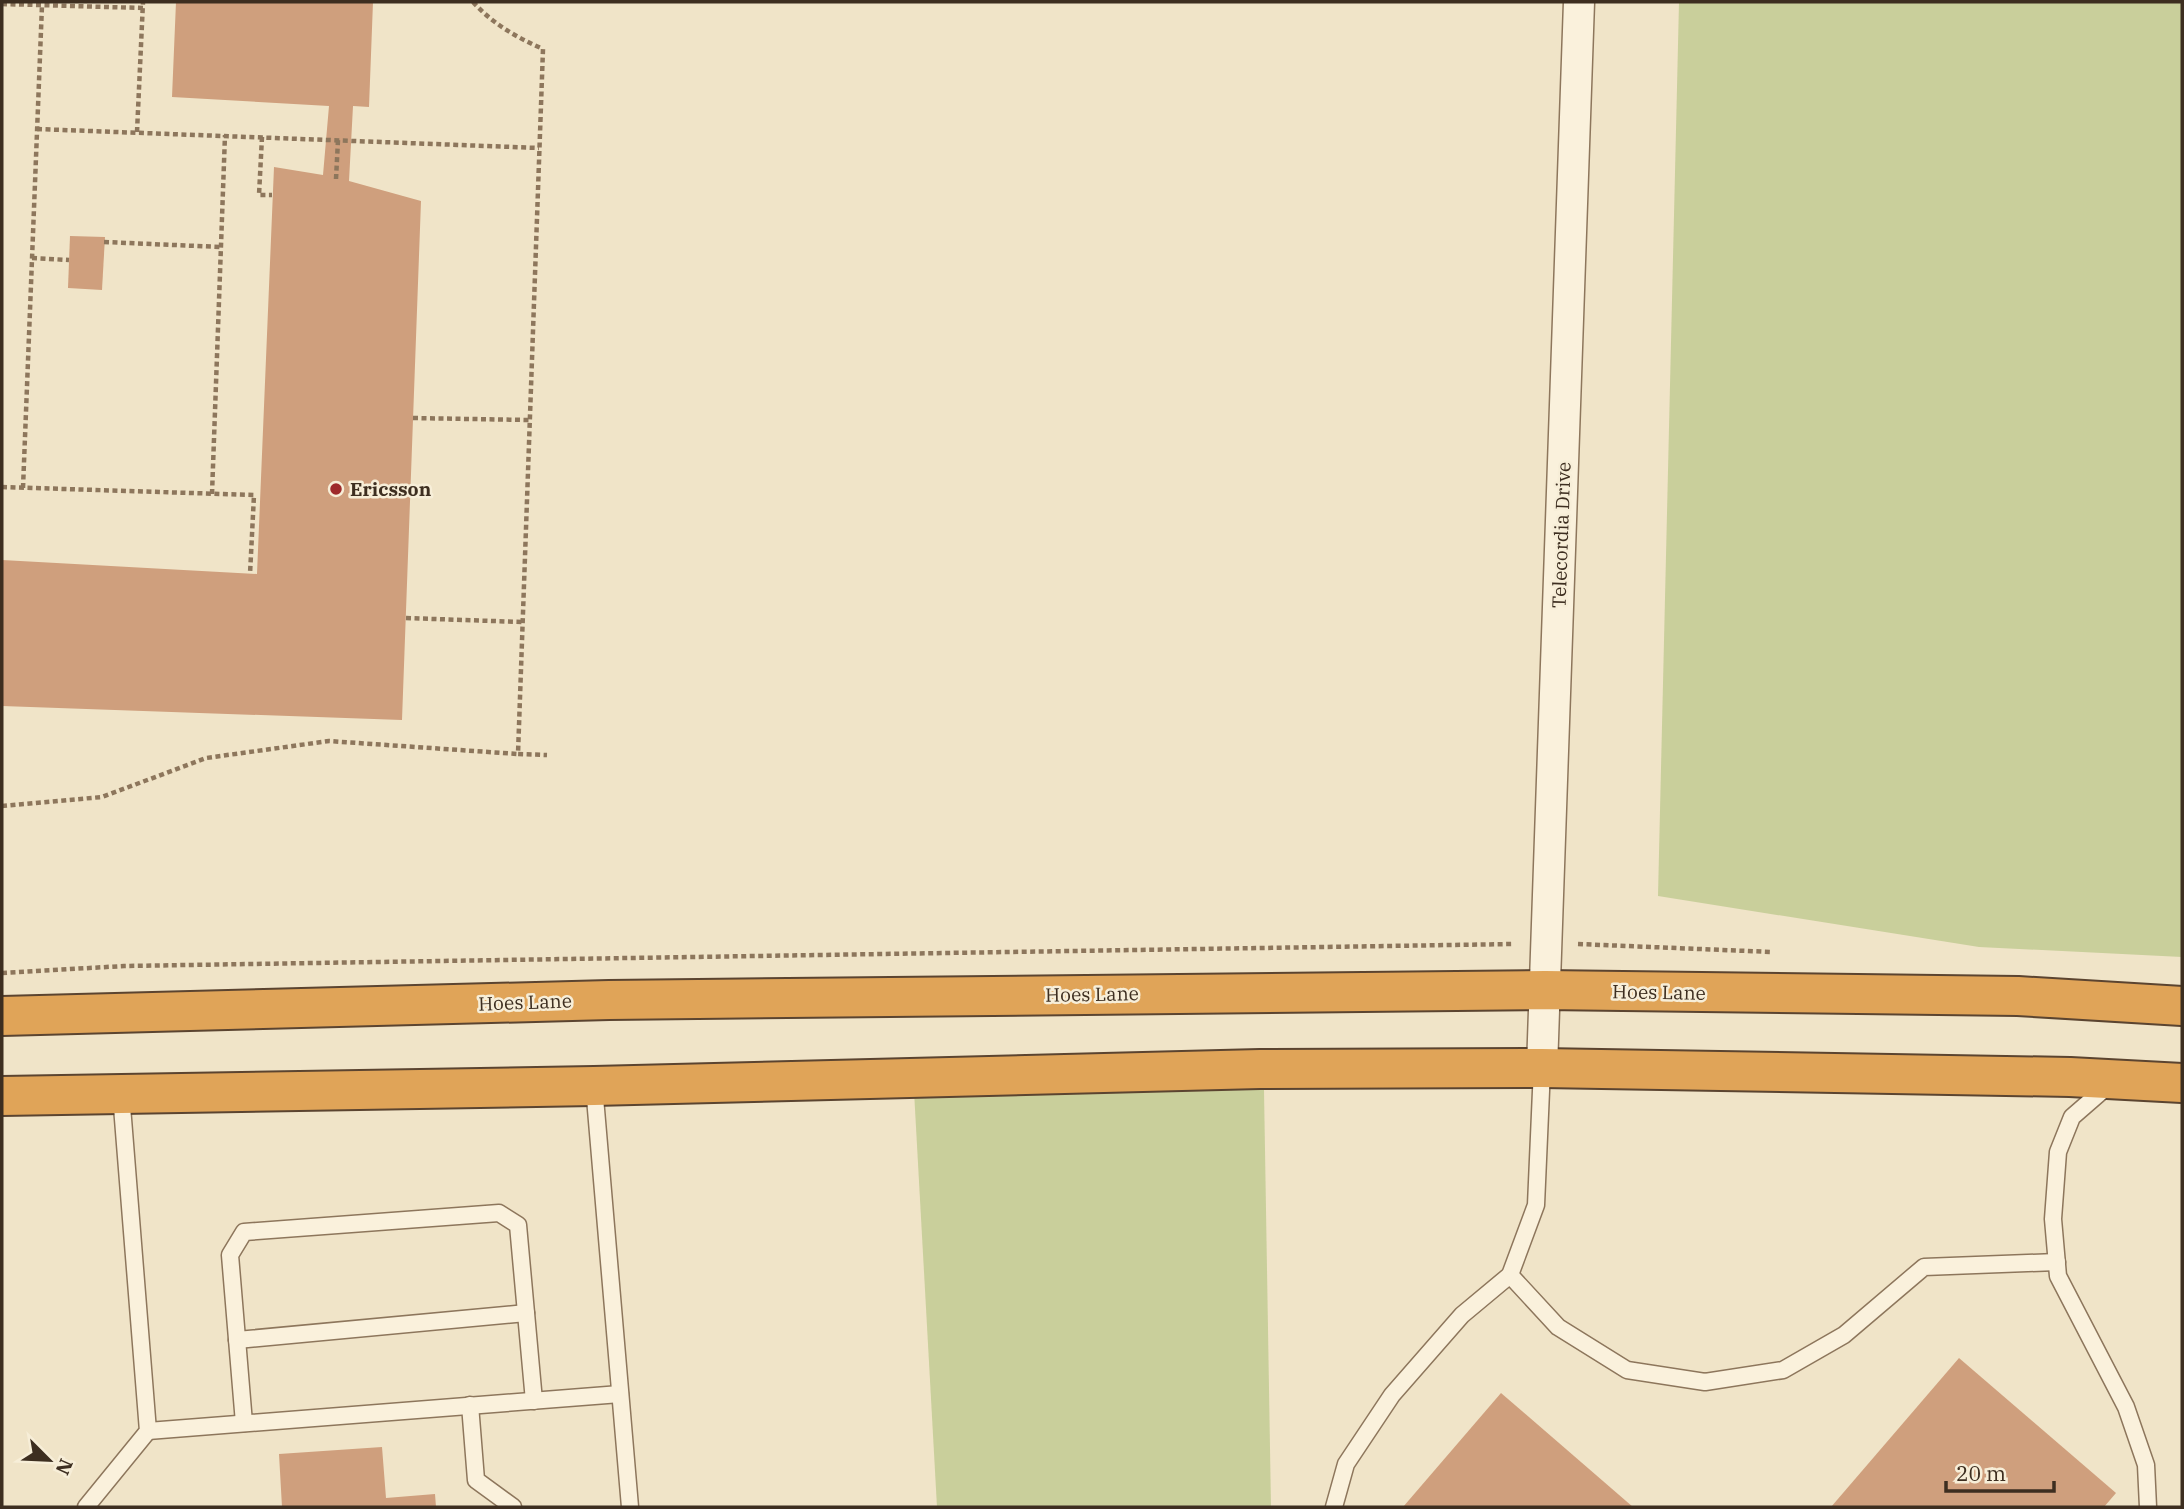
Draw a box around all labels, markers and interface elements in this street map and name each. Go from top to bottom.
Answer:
street label: Telecordia Drive [1546,461,1576,609]
place label: Ericsson [350,477,432,501]
marker: Ericsson [328,481,344,497]
street label: Hoes Lane [1612,979,1706,1005]
street label: Hoes Lane [1045,981,1139,1007]
street label: Hoes Lane [478,988,572,1016]
north arrow [14,1425,84,1495]
scale bar [1946,1450,2054,1494]
text: N [51,1455,79,1479]
text: 20 m [1956,1459,2006,1487]

